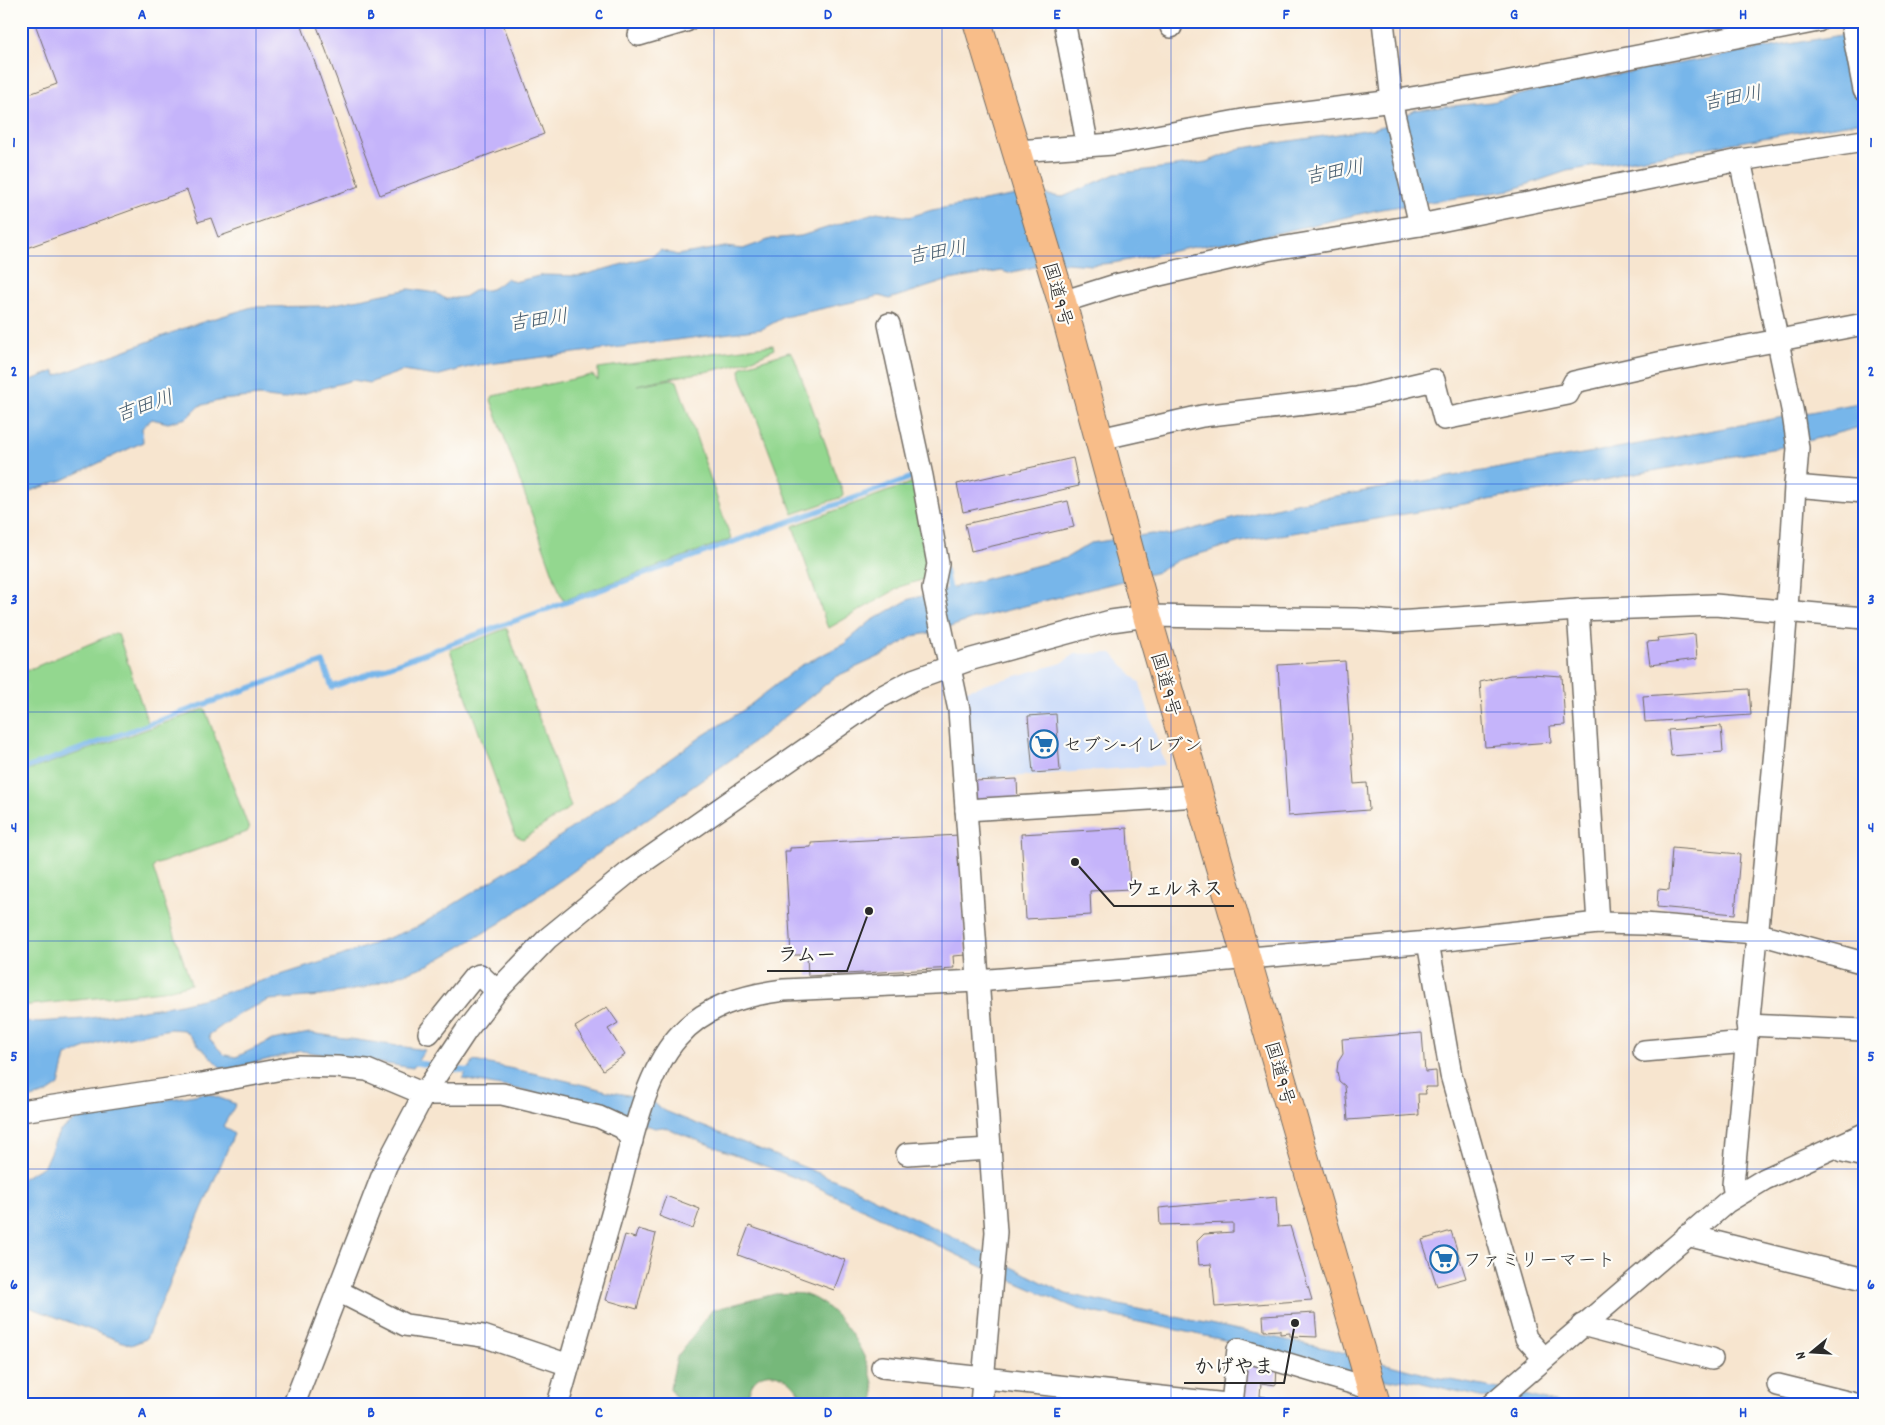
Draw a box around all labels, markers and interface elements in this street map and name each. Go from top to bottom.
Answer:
text: A [138,4,147,27]
text: B [367,4,375,27]
text: C [595,4,603,27]
text: D [824,4,833,27]
text: E [1053,4,1061,27]
text: F [1282,4,1290,27]
text: G [1510,4,1518,27]
text: H [1739,4,1747,27]
water label: 吉田川 [1700,80,1765,119]
text: 1 [12,132,16,155]
text: 1 [1869,132,1873,155]
water label: 吉田川 [1302,154,1367,193]
water label: 吉田川 [906,235,969,273]
street label: 国道9号 [1034,260,1078,330]
water label: 吉田川 [507,304,570,340]
text: 2 [11,361,18,384]
text: 2 [1868,361,1875,384]
water label: 吉田川 [112,385,178,431]
text: 3 [10,589,18,612]
text: 3 [1867,589,1875,612]
street label: 国道9号 [1142,650,1186,720]
supermarket icon: セブン-イレブン [1029,729,1059,759]
place label: セブン-イレブン [1063,734,1203,761]
text: 4 [11,817,17,840]
text: 4 [1868,817,1874,840]
callout: ウェルネス [1114,871,1234,906]
text: ウェルネス [1125,877,1223,905]
callout: ラムー [767,936,847,971]
text: ラムー [778,943,836,971]
street label: 国道9号 [1256,1039,1300,1109]
text: 5 [10,1046,18,1069]
text: 5 [1867,1046,1875,1069]
supermarket icon: ファミリーマート [1429,1244,1459,1274]
place label: ファミリーマート [1463,1249,1615,1276]
text: 6 [10,1274,18,1297]
text: 6 [1867,1274,1875,1297]
north arrow [1788,1328,1838,1378]
callout: かげやま [1184,1348,1284,1383]
text: N [1791,1349,1812,1362]
text: かげやま [1194,1355,1274,1383]
text: A [138,1402,147,1425]
text: B [367,1402,375,1425]
text: C [595,1402,603,1425]
text: D [824,1402,833,1425]
text: E [1053,1402,1061,1425]
text: F [1282,1402,1290,1425]
text: G [1510,1402,1518,1425]
text: H [1739,1402,1747,1425]

